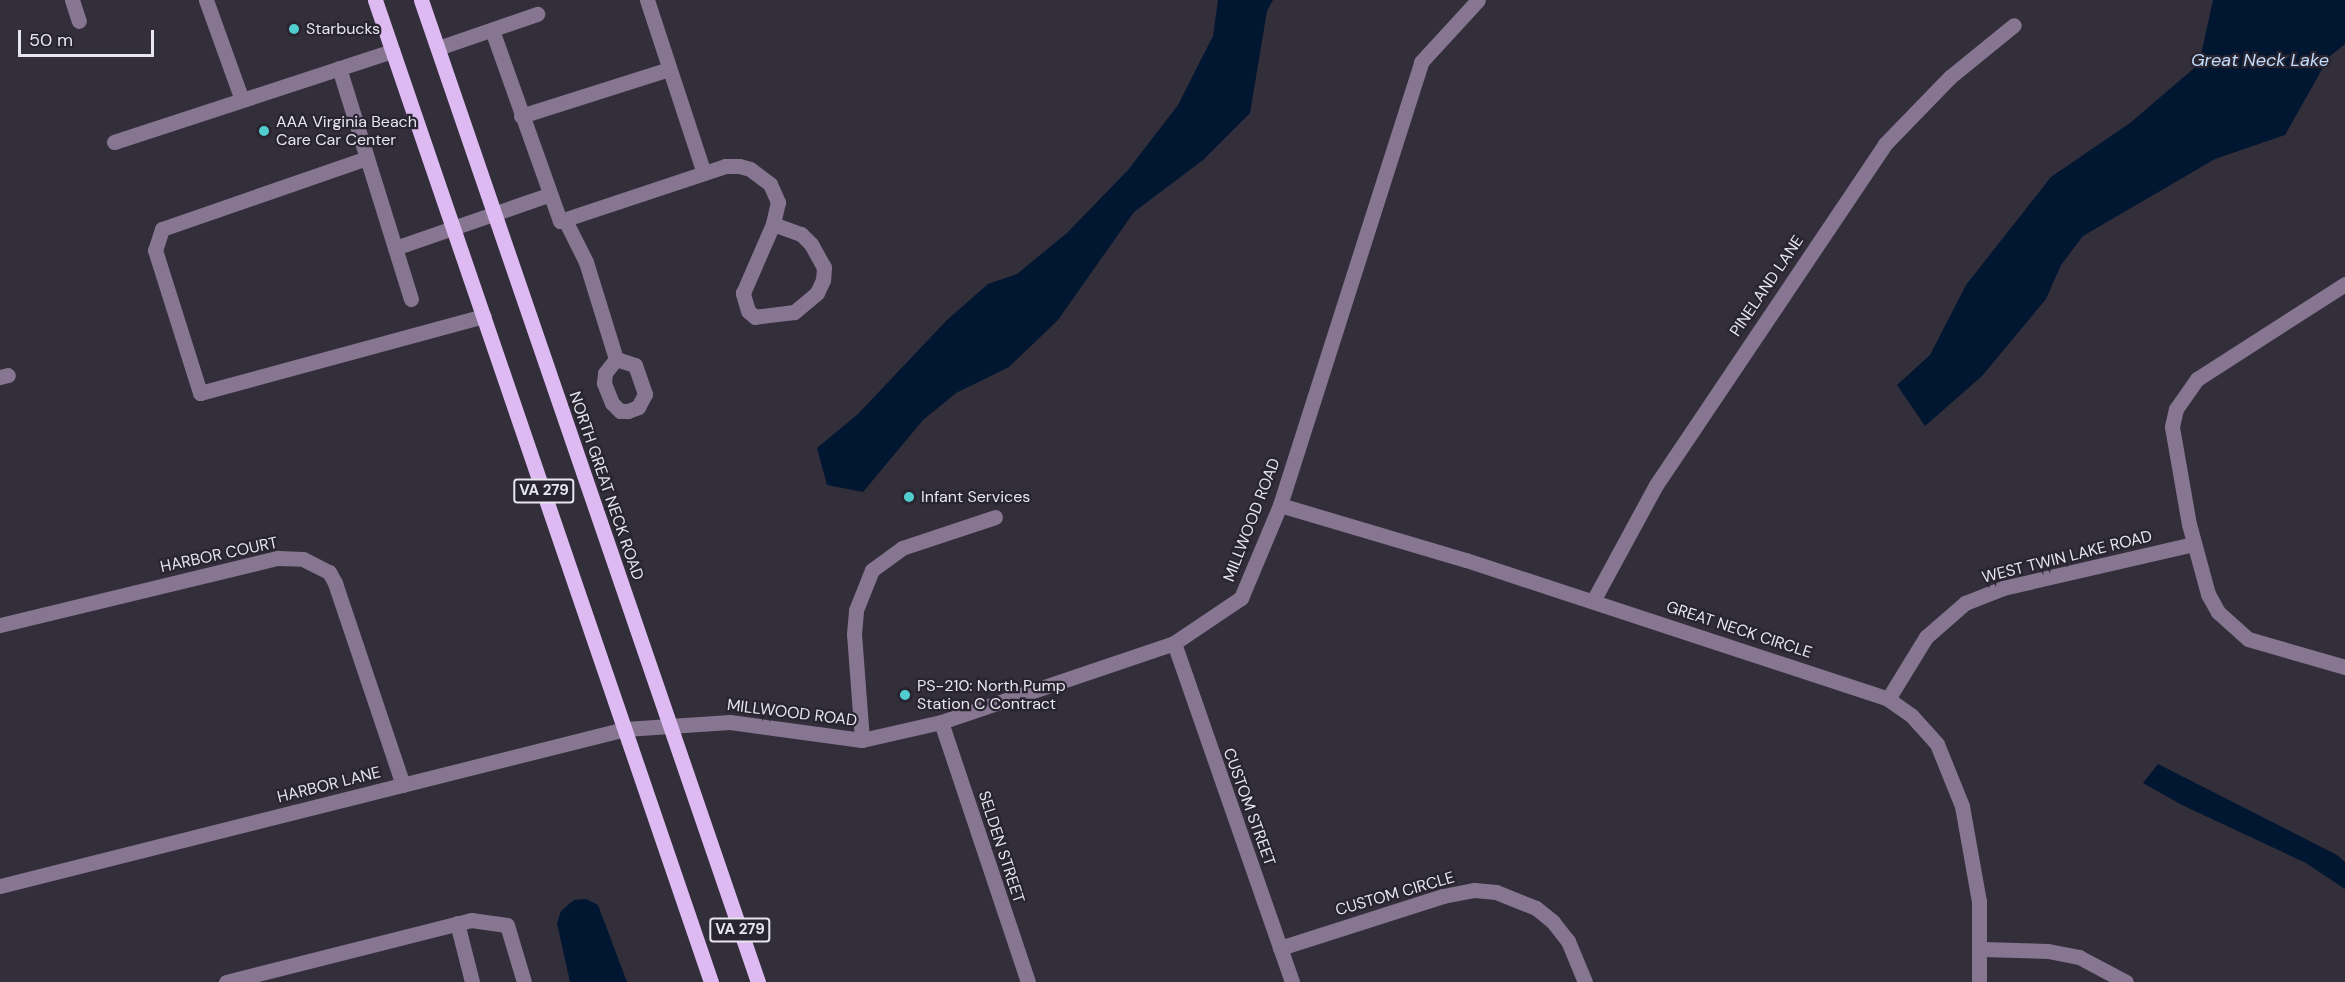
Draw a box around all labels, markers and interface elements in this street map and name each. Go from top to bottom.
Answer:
scale bar [21,18,158,56]
place label: Starbucks [306,19,380,39]
marker: Starbucks [287,22,301,36]
text: 50 m [29,28,73,52]
water label: Great Neck Lake [2191,49,2329,71]
place label: AAA Virginia Beach Care Car Center [276,112,417,150]
marker: AAA Virginia Beach Care Car Center [257,124,271,138]
street label: PINELAND LANE [1726,232,1808,340]
street label: NORTH GREAT NECK ROAD [565,389,647,583]
street label: MILLWOOD ROAD [1220,456,1284,584]
road number: VA 279 [512,479,576,503]
place label: Infant Services [921,487,1030,507]
marker: Infant Services [902,490,916,504]
street label: WEST TWIN LAKE ROAD [1980,527,2154,587]
street label: HARBOR COURT [158,533,280,577]
street label: GREAT NECK CIRCLE [1664,597,1814,663]
place label: PS-210: North Pump Station C Contract [917,676,1066,714]
marker: PS-210: North Pump Station C Contract [898,688,912,702]
street label: MILLWOOD ROAD [726,696,858,730]
street label: CUSTOM STREET [1219,745,1279,869]
street label: HARBOR LANE [275,763,383,807]
street label: SELDEN STREET [974,789,1028,905]
street label: CUSTOM CIRCLE [1333,868,1457,920]
road number: VA 279 [708,918,771,942]

